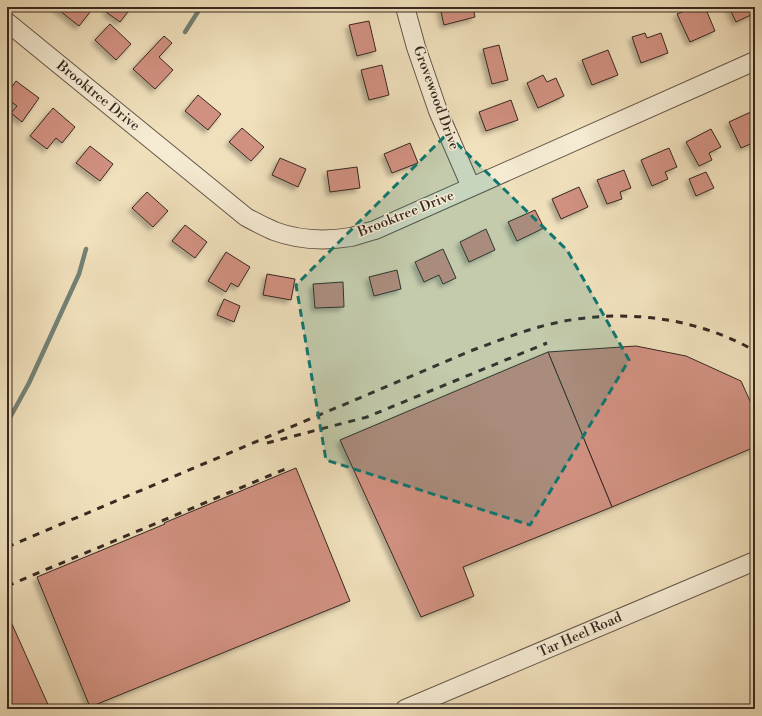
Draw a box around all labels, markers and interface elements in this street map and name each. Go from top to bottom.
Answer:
street label: Grovewood Drive [409,44,463,152]
street label: Brooktree Drive [52,56,143,135]
street label: Brooktree Drive [354,186,457,242]
street label: Tar Heel Road [535,608,625,662]

